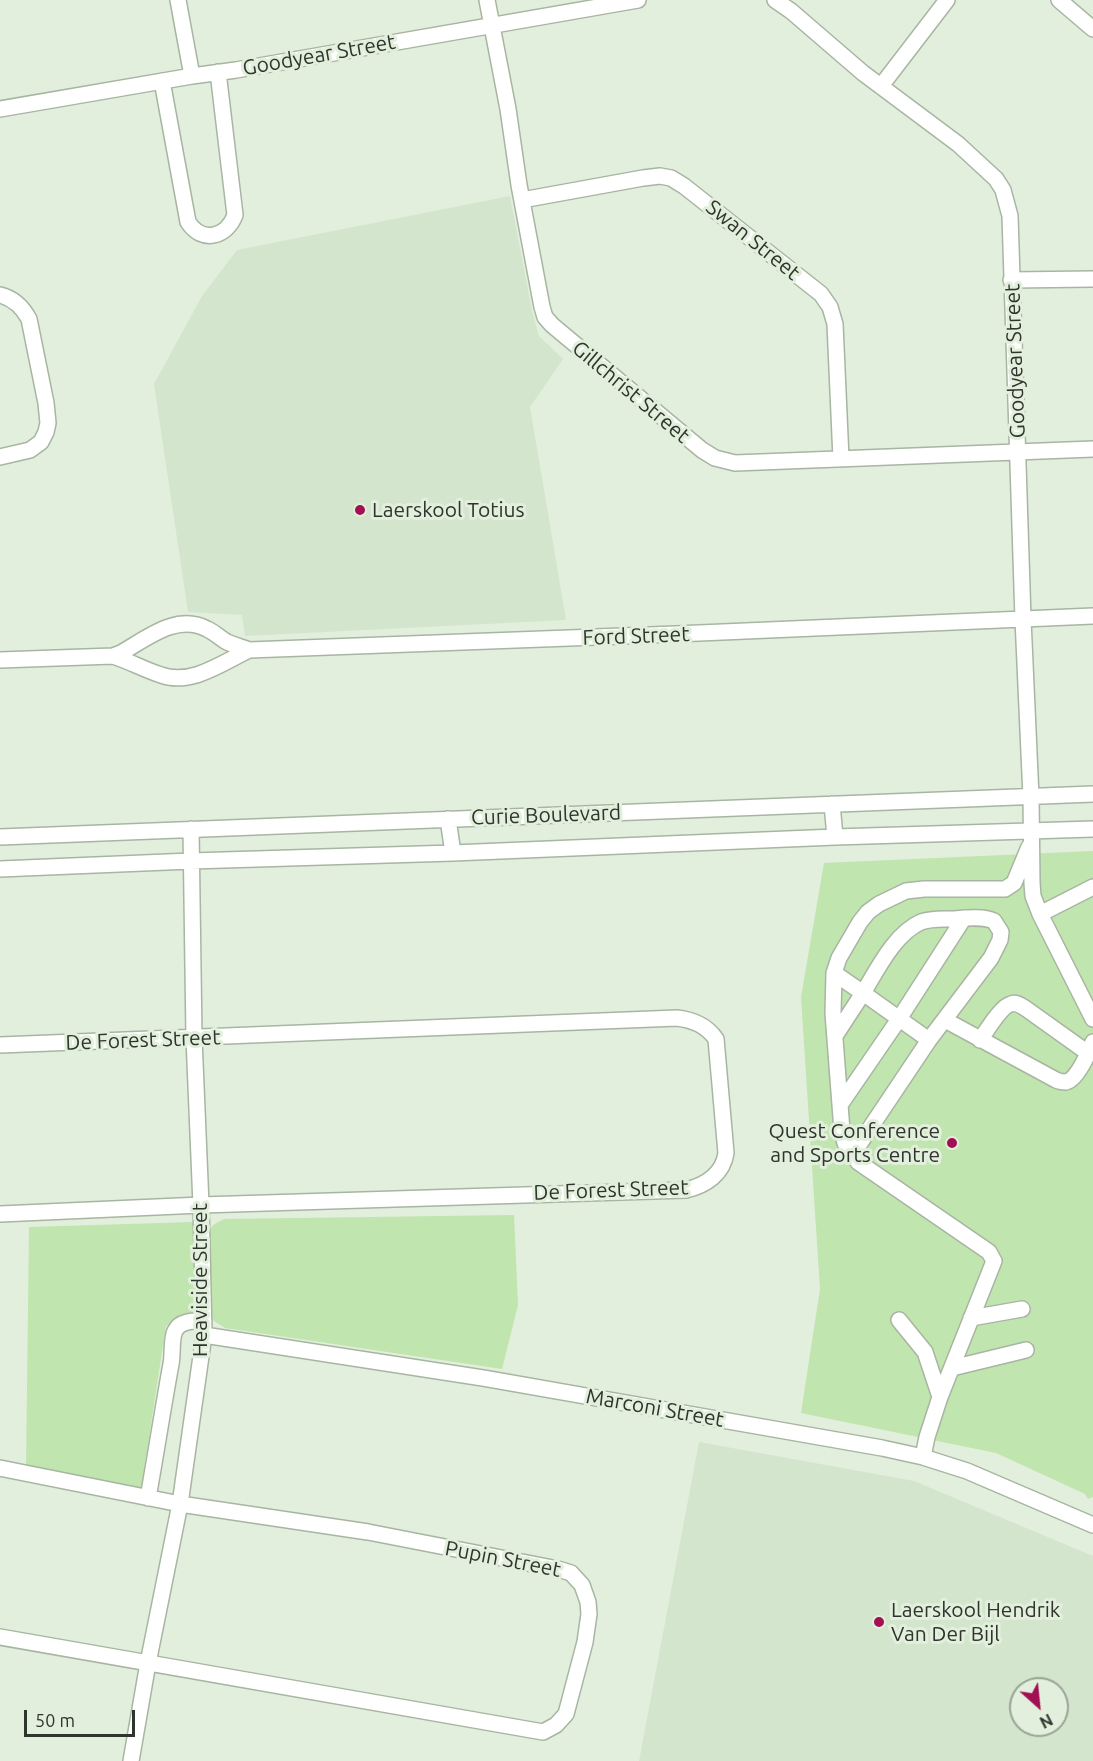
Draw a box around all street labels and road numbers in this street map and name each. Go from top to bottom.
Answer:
street label: Goodyear Street [241,29,397,81]
street label: Swan Street [701,194,805,286]
street label: Goodyear Street [1000,283,1030,439]
street label: Gillchrist Street [567,336,695,448]
street label: Ford Street [582,622,690,650]
street label: Curie Boulevard [471,800,621,830]
street label: De Forest Street [65,1025,221,1055]
street label: De Forest Street [533,1175,689,1205]
street label: Heaviside Street [187,1203,213,1357]
street label: Marconi Street [584,1383,726,1433]
street label: Pupin Street [443,1535,563,1583]

